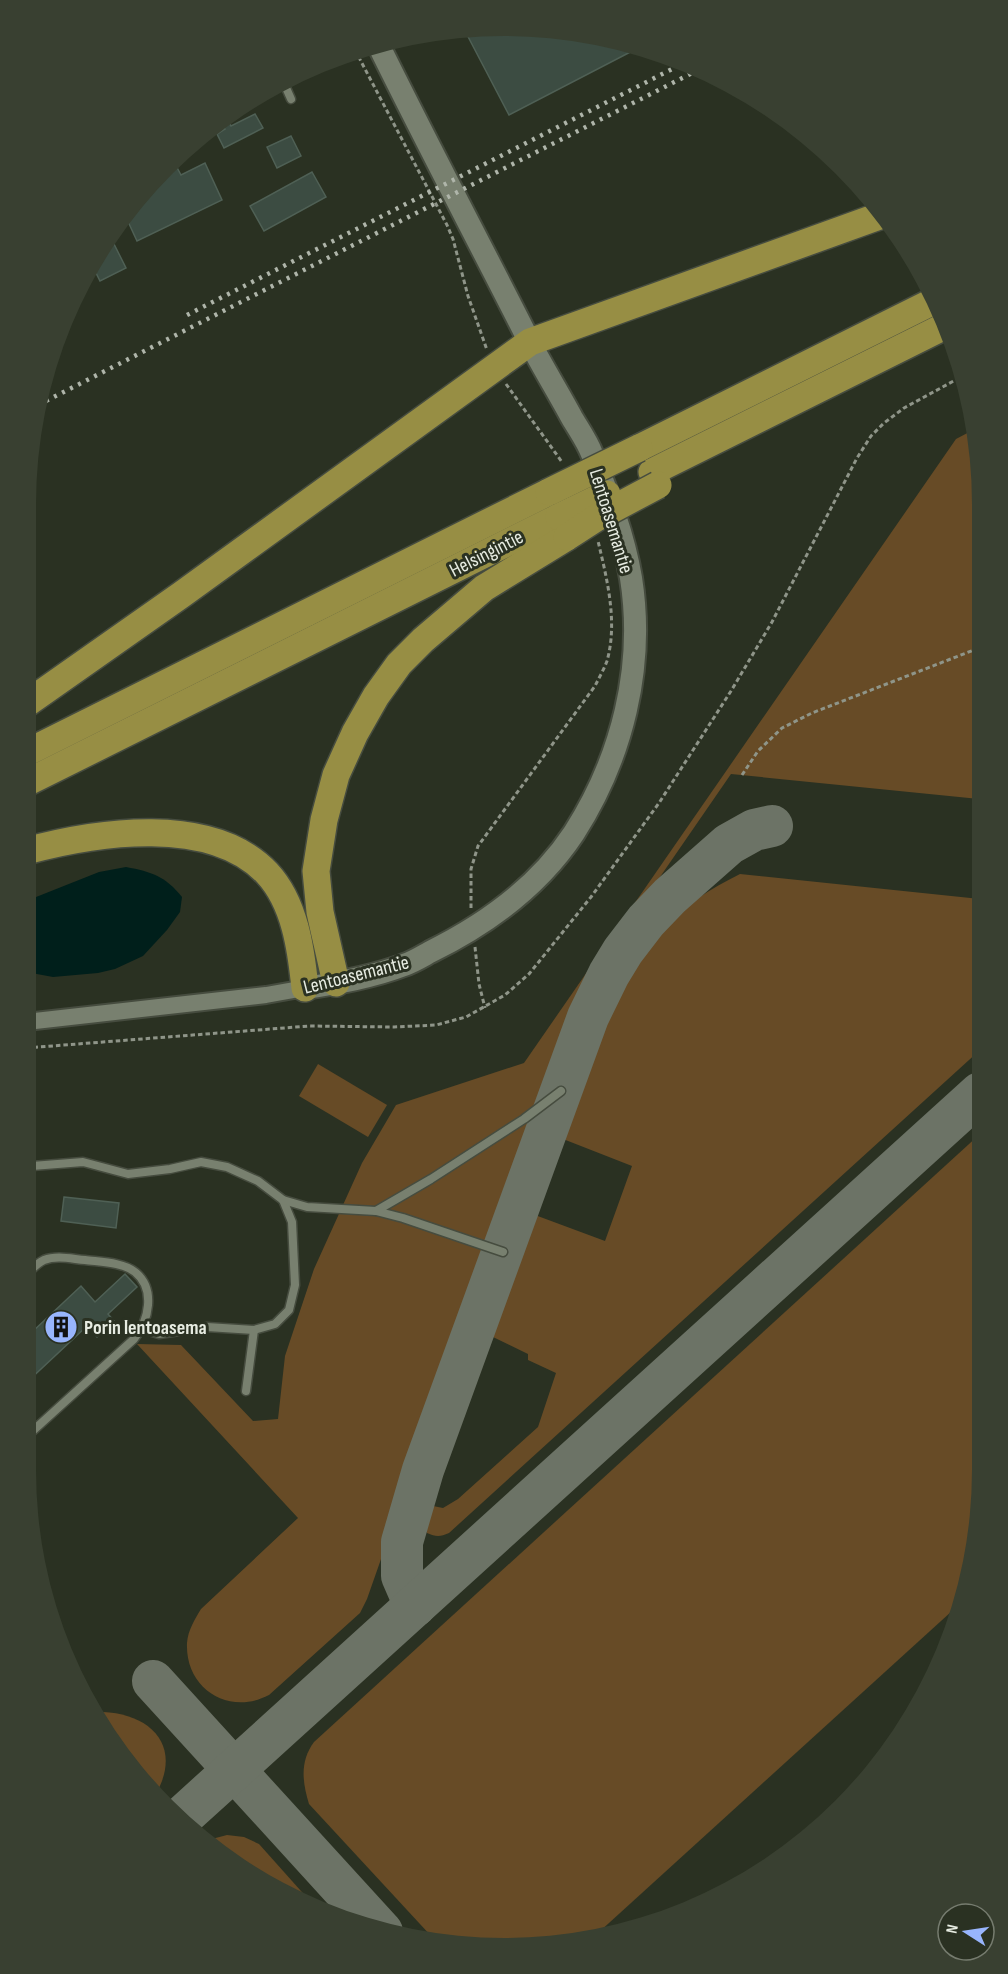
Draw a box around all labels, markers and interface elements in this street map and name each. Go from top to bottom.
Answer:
street label: Lentoasemantie [584,466,638,577]
street label: Helsingintie [446,525,527,583]
street label: Lentoasemantie [301,950,412,1000]
building icon: Porin lentoasema [43,1309,79,1345]
place label: Porin lentoasema [84,1316,207,1340]
north arrow [936,1902,996,1962]
text: N [943,1923,963,1935]

